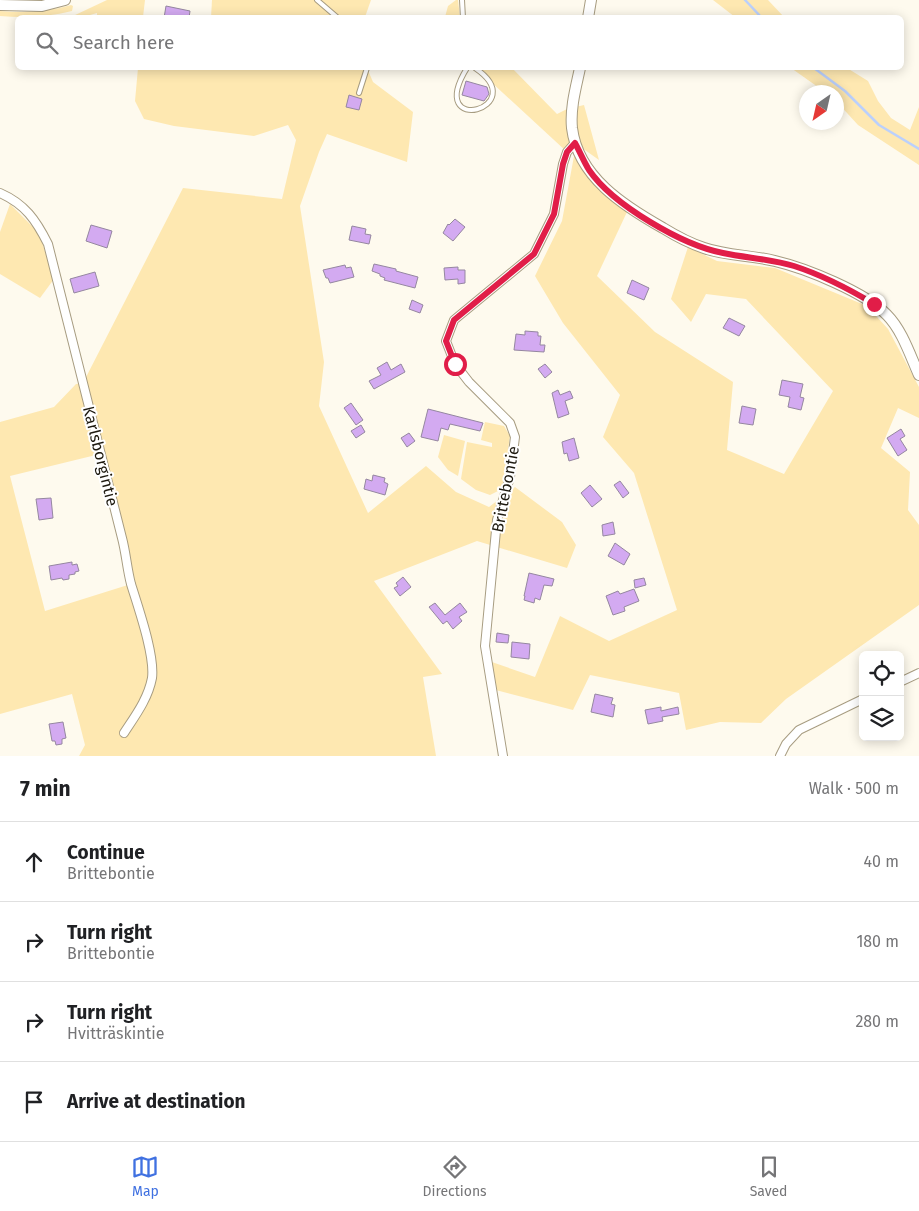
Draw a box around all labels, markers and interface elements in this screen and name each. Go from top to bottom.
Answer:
search box [15,15,904,70]
icon: search [33,29,61,57]
text: Search here [73,31,174,54]
north arrow [799,85,844,130]
route end [863,293,886,316]
route start [444,353,467,376]
street label: Karlsborgintie [79,404,122,508]
street label: Brittebontie [488,444,523,534]
map controls [859,651,904,741]
button: locate [859,651,904,696]
button: layers [859,696,904,741]
text: 7 min [20,776,71,802]
text: Walk · 500 m [809,779,899,798]
text: Continue [67,841,145,864]
icon: ahead [20,848,48,876]
text: 40 m [864,852,899,871]
text: Brittebontie [67,864,155,883]
text: Turn right [67,921,152,944]
icon: right [20,928,48,956]
text: 180 m [856,932,899,951]
text: Brittebontie [67,944,155,963]
text: Turn right [67,1001,152,1024]
icon: right [20,1008,48,1036]
text: 280 m [855,1012,899,1031]
text: Hvitträskintie [67,1024,165,1043]
icon: arrive [20,1088,48,1116]
text: Arrive at destination [67,1090,246,1113]
tab: Map [131,1153,159,1200]
tab: Directions [422,1153,487,1200]
tab: Saved [750,1153,788,1200]

